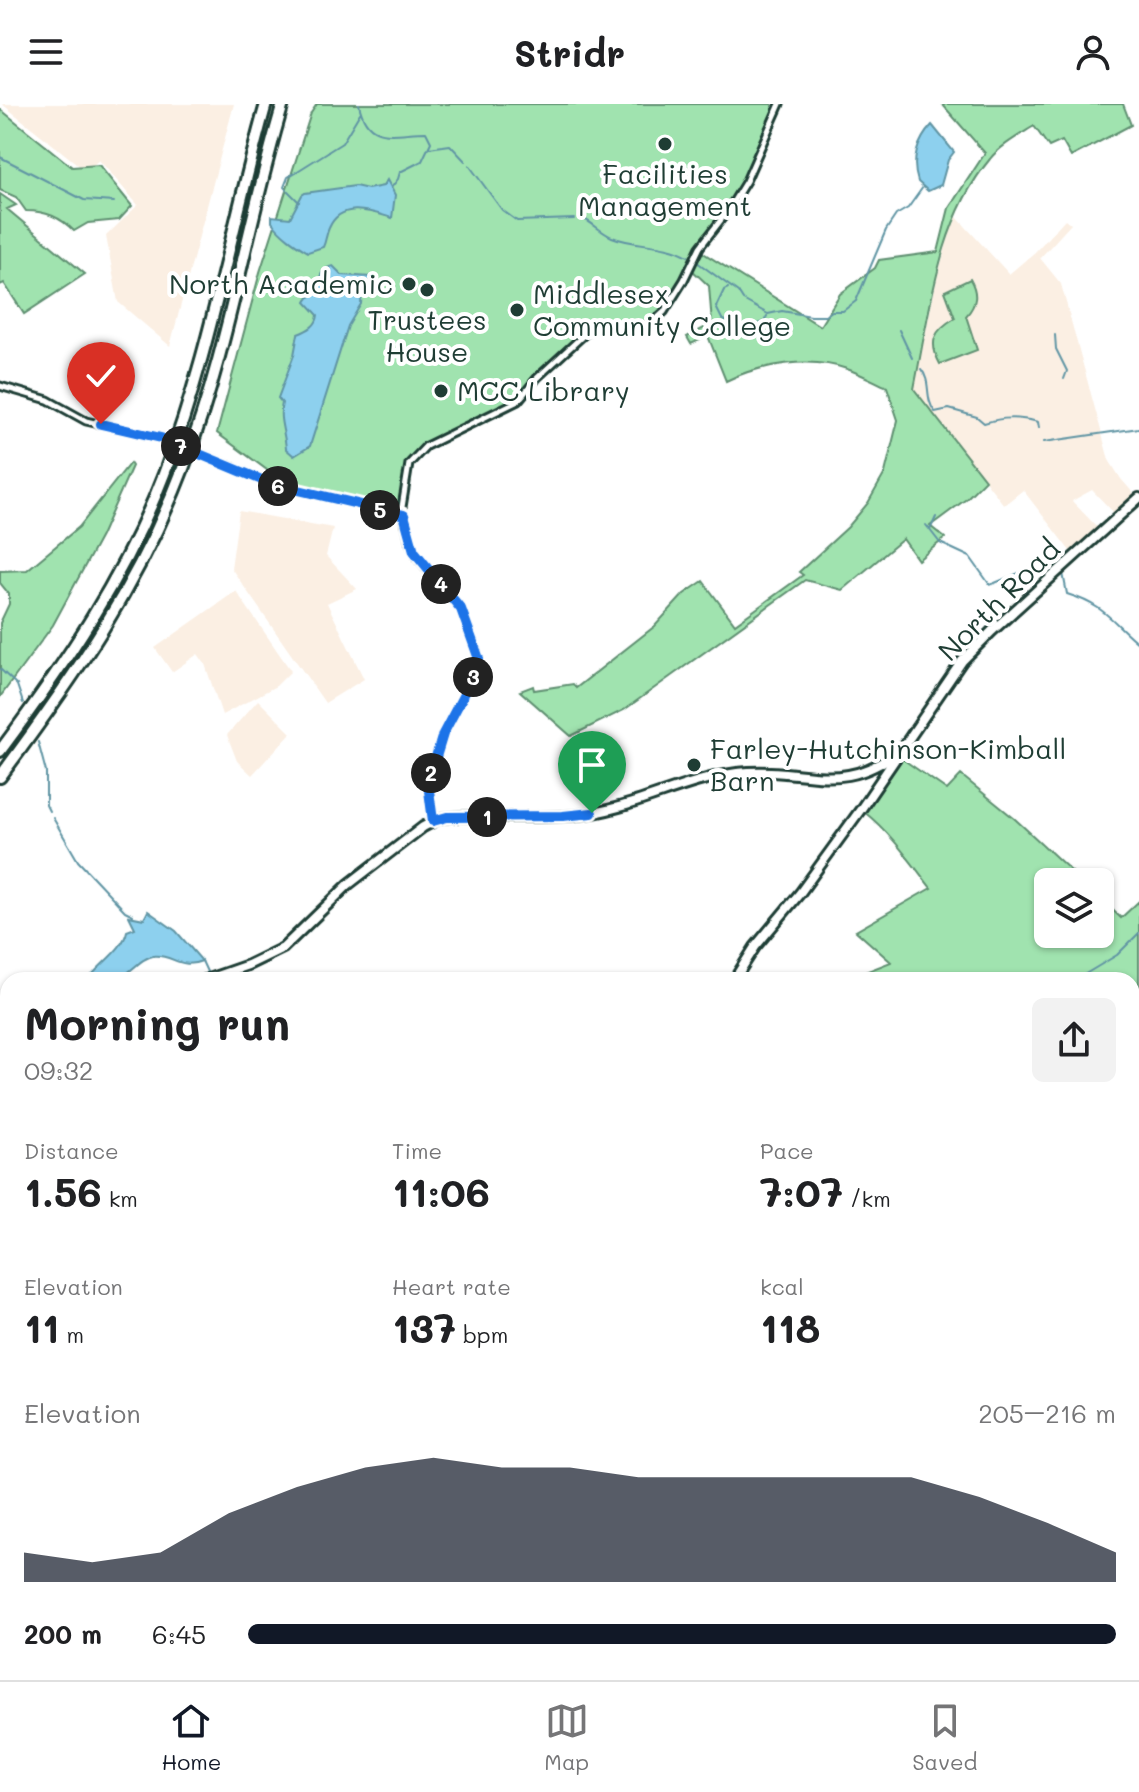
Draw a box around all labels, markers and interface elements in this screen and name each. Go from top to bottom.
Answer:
text: Stridr [514,29,625,76]
icon: menu [24,30,68,74]
icon: person [1071,30,1115,74]
marker: Facilities Management [656,135,674,153]
place label: Facilities Management [578,155,752,223]
place label: North Academic [169,265,393,301]
marker: North Academic [400,275,418,293]
place label: Middlesex Community College [533,275,791,343]
marker: Trustees House [418,281,436,299]
place label: Trustees House [367,301,487,369]
marker: Middlesex Community College [508,301,526,319]
pin [67,342,135,424]
icon: check [79,354,123,398]
place label: MCC Library [457,372,630,408]
marker: MCC Library [432,382,450,400]
pin: 7 [161,426,201,466]
text: 7 [175,431,187,460]
pin: 6 [258,466,298,506]
text: 6 [271,471,285,500]
pin: 5 [360,490,400,530]
text: 5 [374,495,386,524]
street label: North Road [930,531,1067,668]
pin: 4 [421,564,461,604]
text: 4 [434,569,448,598]
pin: 3 [453,657,493,697]
text: 3 [466,662,480,691]
place label: Farley-Hutchinson-Kimball Barn [710,730,1067,798]
pin [558,731,626,813]
icon: arrive [570,743,614,787]
pin: 2 [411,753,451,793]
marker: Farley-Hutchinson-Kimball Barn [685,756,703,774]
text: 2 [425,758,437,787]
pin: 1 [467,797,507,837]
text: 1 [482,802,492,831]
map controls [1034,868,1114,948]
button: layers [1034,868,1114,948]
text: Morning run [24,994,290,1051]
button: share [1032,998,1116,1082]
text: 09:32 [24,1053,93,1087]
text: Distance [24,1136,119,1165]
text: Time [392,1136,442,1165]
text: Pace [760,1136,814,1165]
text: 1.56 [24,1165,102,1217]
text: 11:06 [392,1165,490,1217]
text: 7:07 [760,1165,843,1217]
text: km [102,1184,138,1213]
text: /km [843,1184,891,1213]
text: Elevation [24,1272,123,1301]
text: Heart rate [392,1272,511,1301]
text: kcal [760,1272,804,1301]
text: 11 [24,1301,59,1353]
text: 137 [392,1301,456,1353]
text: 118 [760,1301,820,1353]
text: m [59,1320,84,1349]
text: bpm [456,1320,508,1349]
text: Elevation [24,1396,141,1430]
text: 205–216 m [978,1396,1116,1430]
text: 200 m [24,1617,102,1651]
text: 6:45 [152,1617,206,1651]
tab: Home [161,1699,221,1776]
tab: Map [544,1699,589,1776]
tab: Saved [912,1699,977,1776]

